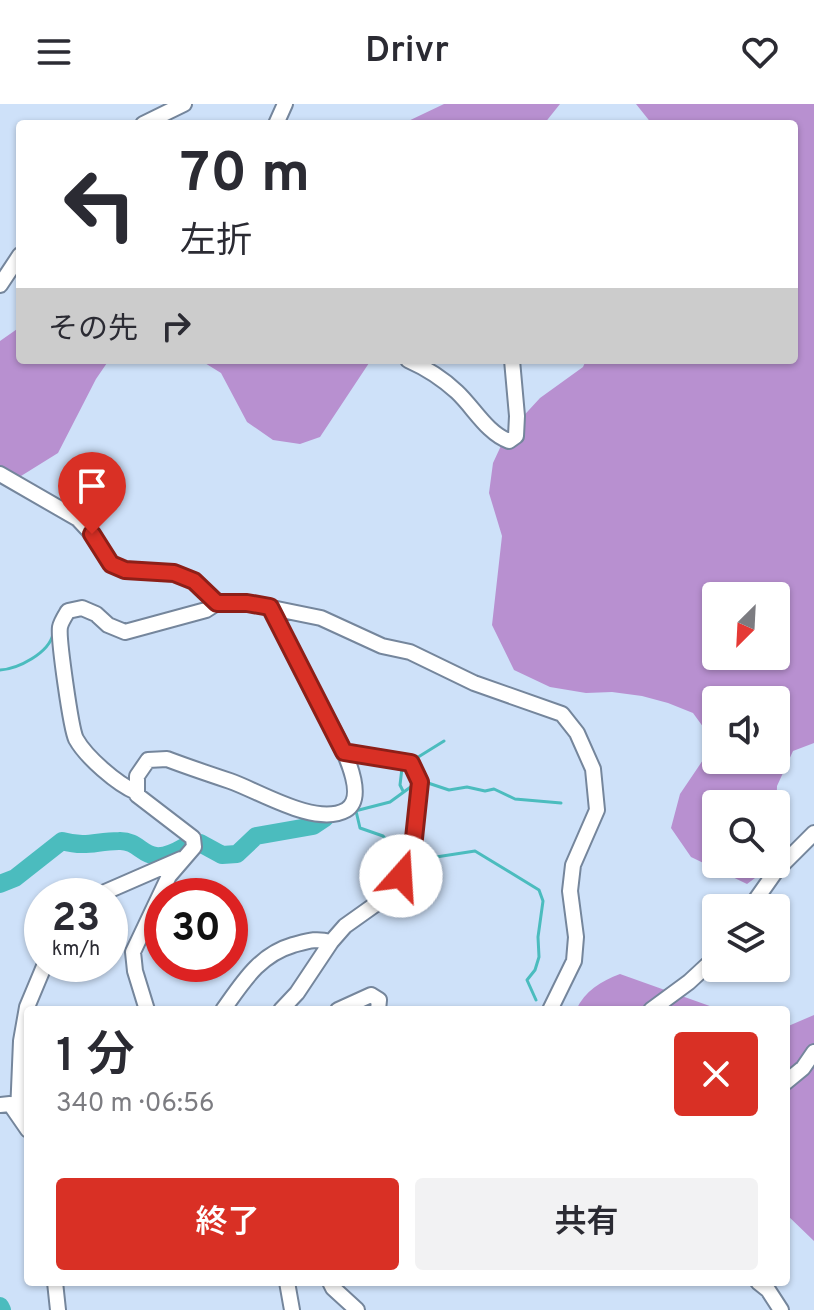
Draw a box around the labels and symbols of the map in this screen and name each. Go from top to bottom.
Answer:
pin [58,452,126,534]
north arrow [702,582,790,670]
position arrow [359,834,443,918]
speed limit sign: 30 [144,878,248,982]

